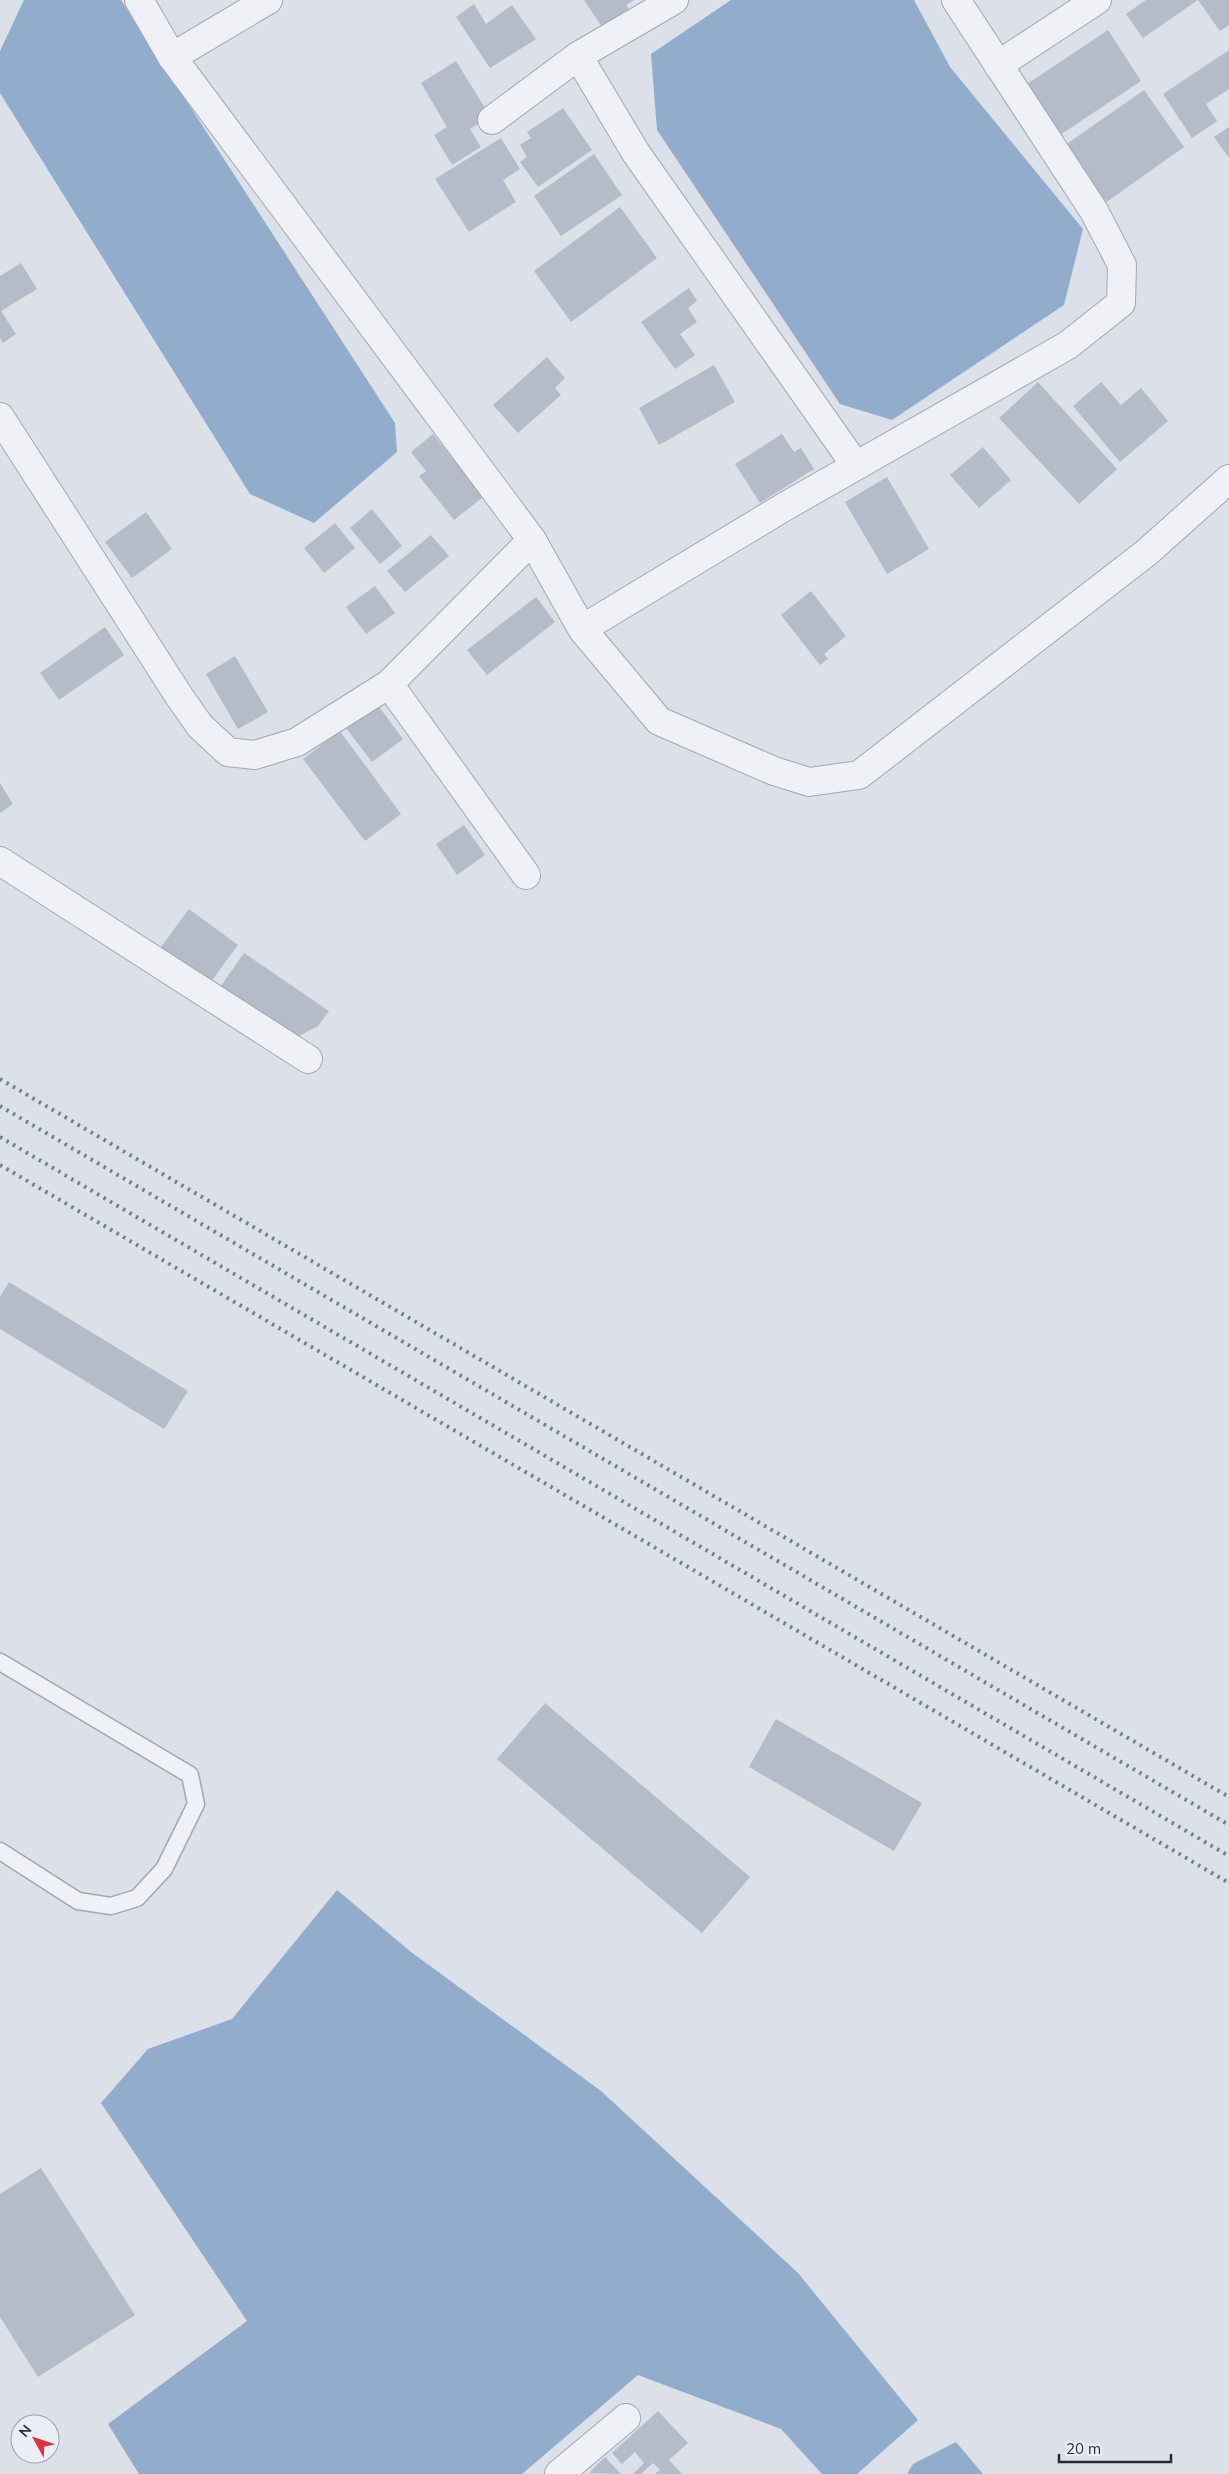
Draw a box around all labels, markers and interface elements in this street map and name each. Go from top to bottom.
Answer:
north arrow [10,2414,60,2464]
text: N [15,2421,35,2440]
scale bar [1059,2432,1172,2464]
text: 20 m [1066,2439,1101,2458]

